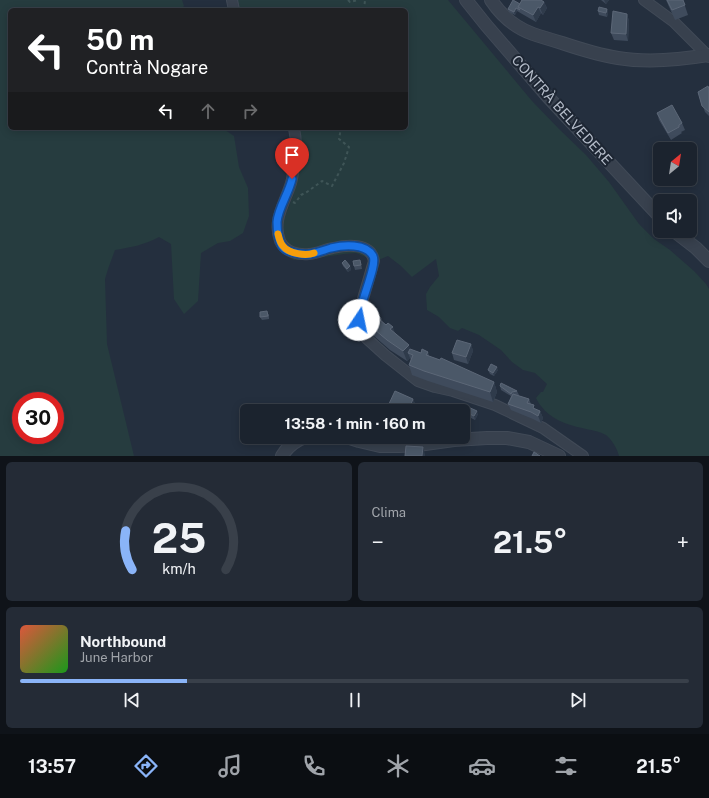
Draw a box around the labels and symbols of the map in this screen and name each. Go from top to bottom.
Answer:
street label: CONTRÀ BELVEDERE [509,51,616,168]
pin [275,138,309,179]
north arrow [653,142,697,186]
position arrow [338,299,380,341]
speed limit sign: 30 [12,392,64,444]

